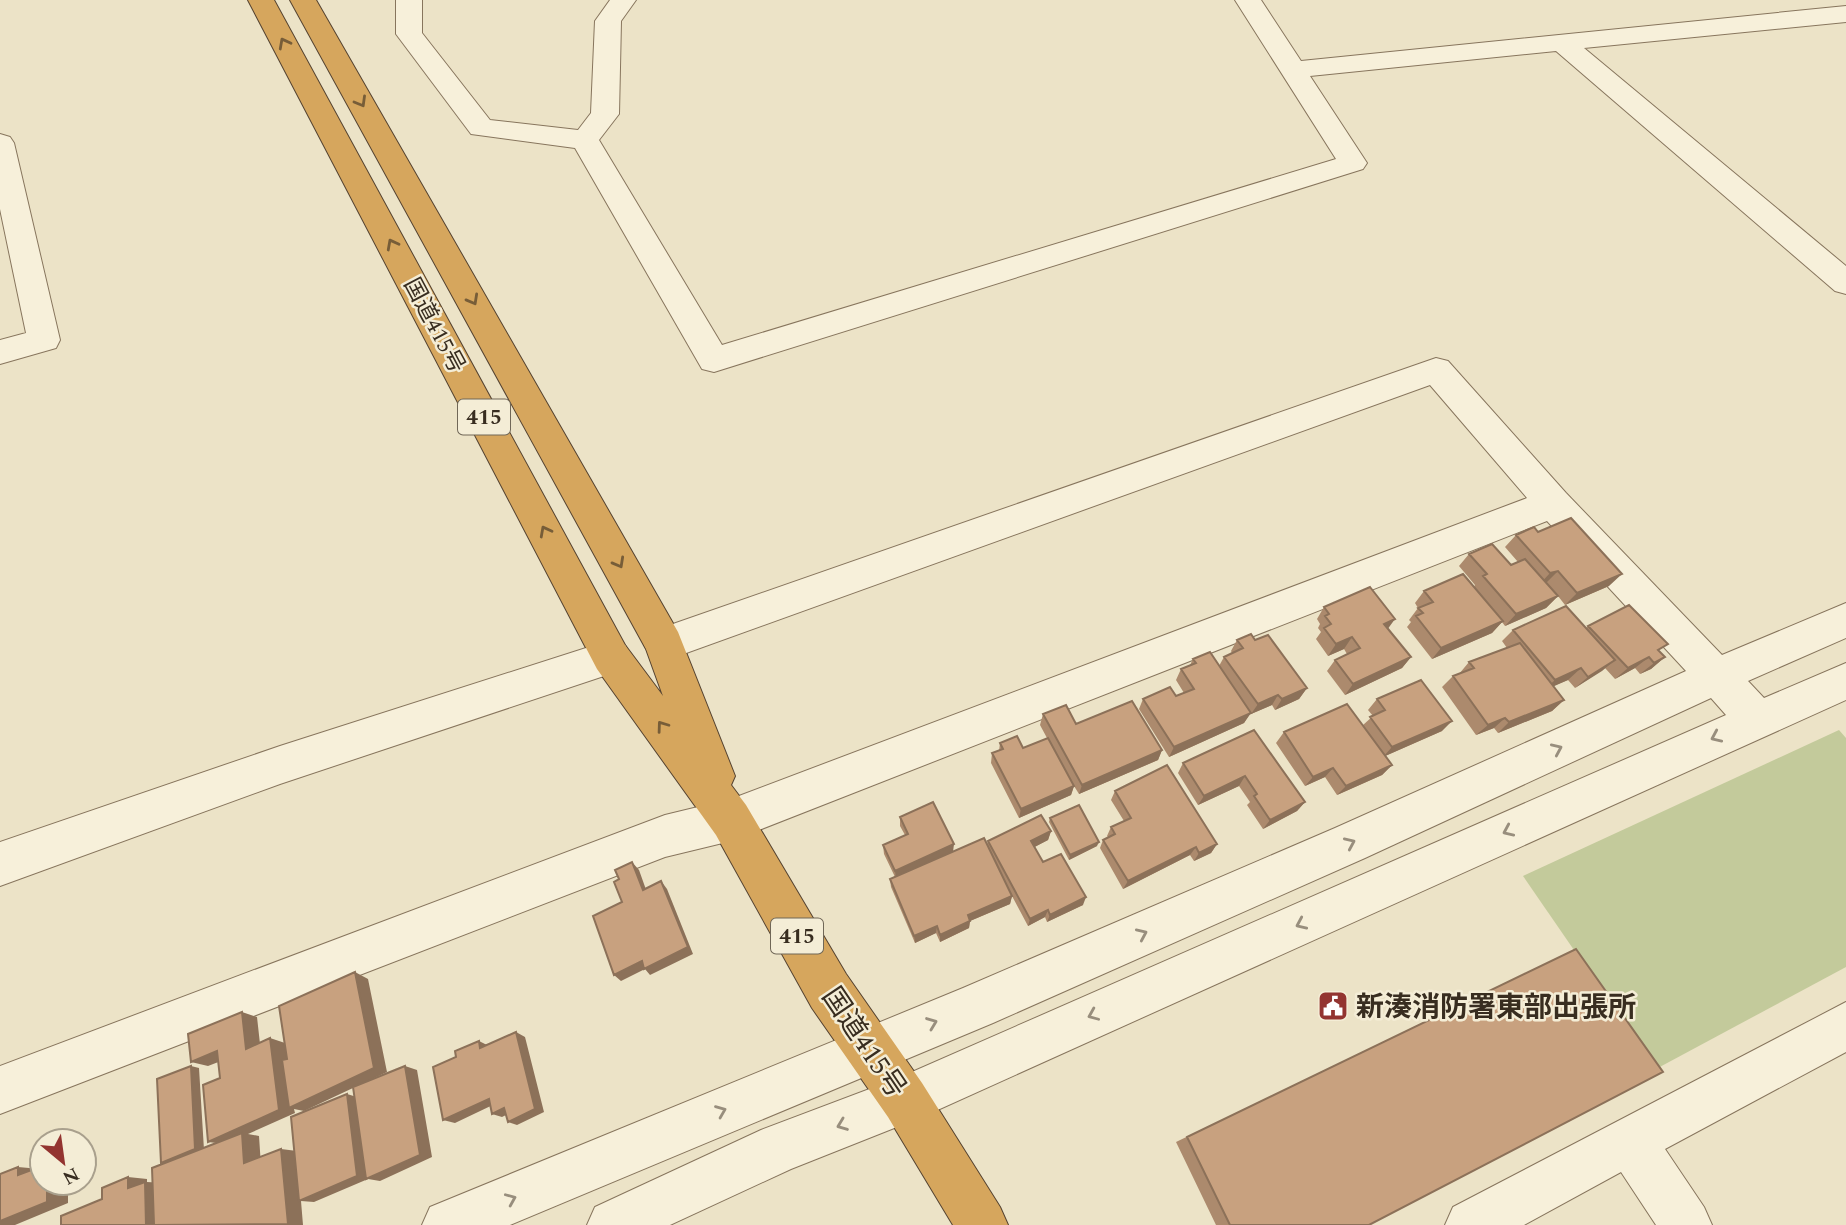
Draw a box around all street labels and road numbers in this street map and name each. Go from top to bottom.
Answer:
street label: 国道415号 [394,272,473,380]
road number: 415 [458,400,510,434]
road number: 415 [771,918,823,954]
street label: 国道415号 [811,979,917,1107]

